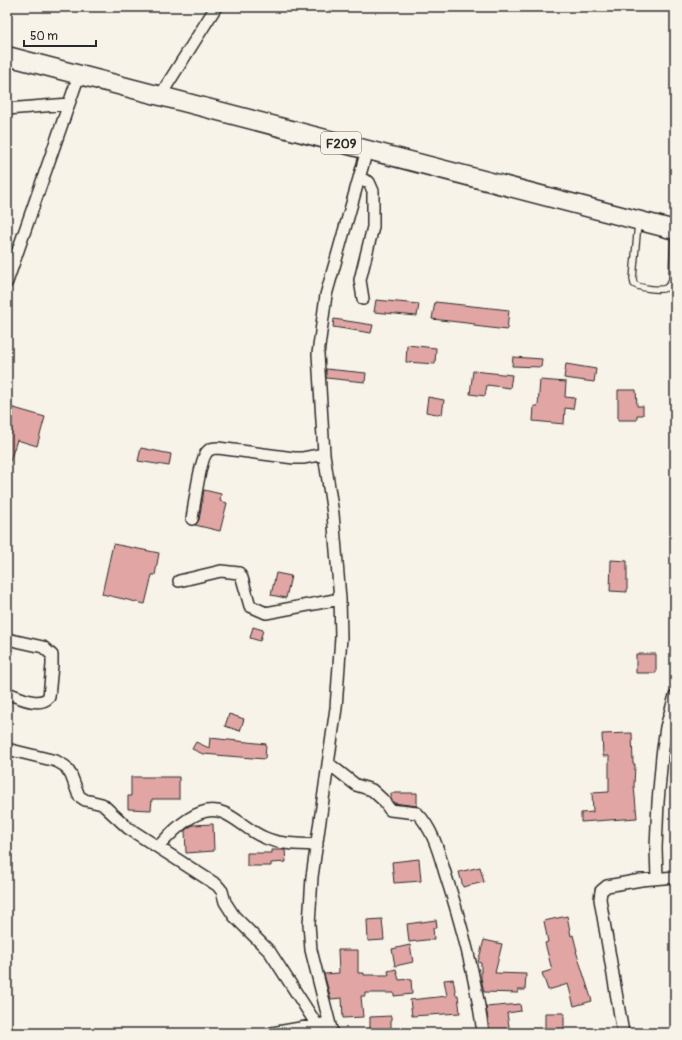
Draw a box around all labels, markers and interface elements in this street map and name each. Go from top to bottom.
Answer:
scale bar [24,22,96,48]
text: 50 m [30,29,58,44]
road number: F209 [321,132,361,154]

